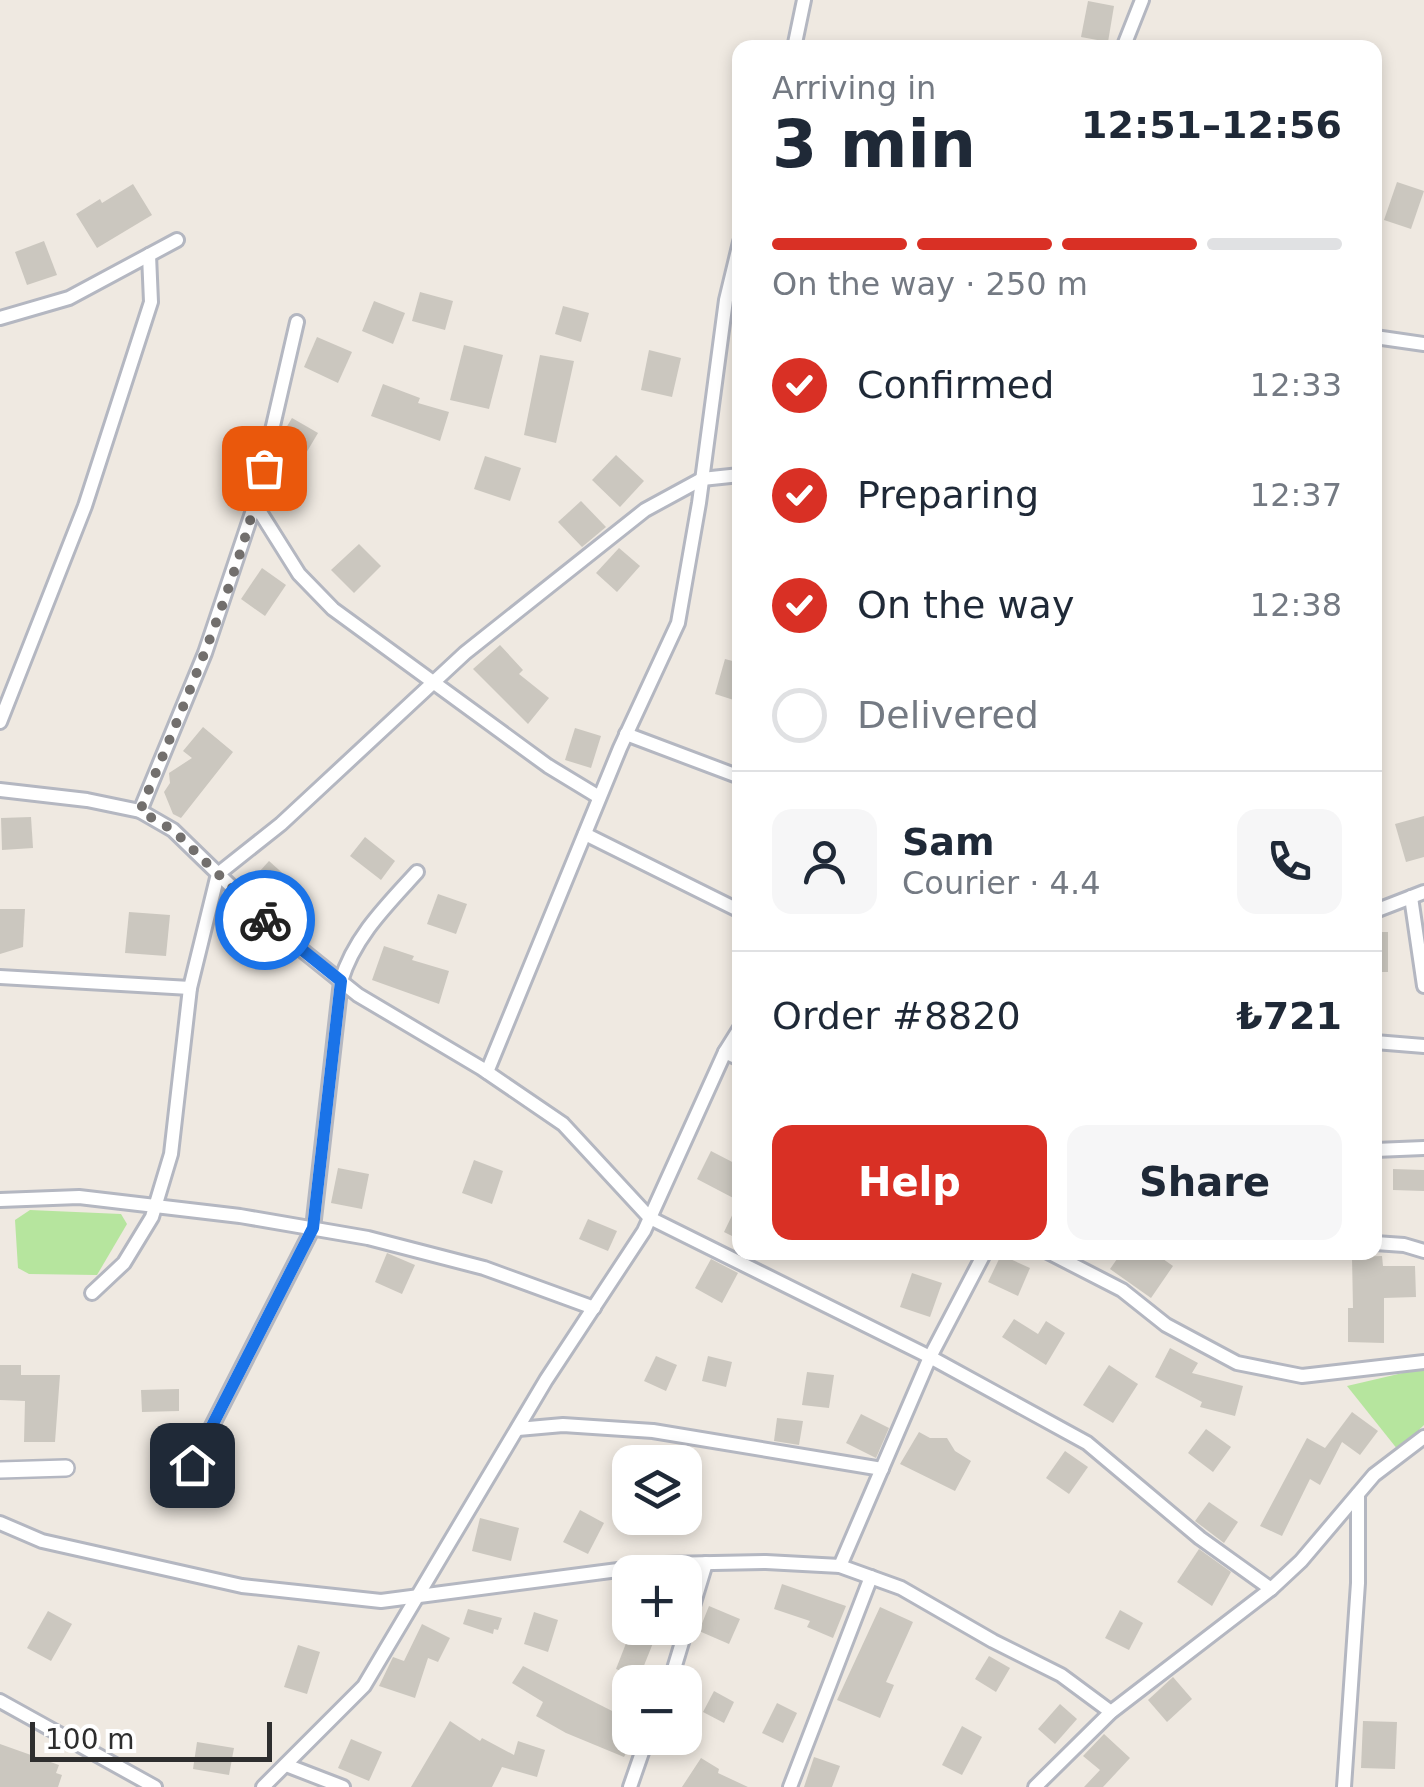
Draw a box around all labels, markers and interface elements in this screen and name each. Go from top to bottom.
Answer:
text: Arriving in [772,69,936,107]
text: 12:51–12:56 [1081,103,1342,147]
text: 3 min [772,107,976,182]
text: On the way · 250 m [772,265,1088,303]
icon: check [772,358,827,413]
text: Confirmed [857,363,1054,407]
text: 12:33 [1250,366,1342,404]
pin [222,426,307,511]
icon: bag [237,441,292,496]
icon: check [772,468,827,523]
text: Preparing [857,473,1039,517]
text: 12:37 [1250,476,1342,514]
icon: check [772,578,827,633]
text: On the way [857,583,1074,627]
text: 12:38 [1250,586,1342,624]
text: Delivered [857,693,1039,737]
button: person [772,809,877,914]
button: phone [1237,809,1342,914]
text: Sam [902,820,995,864]
text: Courier · 4.4 [902,864,1101,902]
courier [215,870,315,970]
icon: bike [238,893,293,948]
text: Order #8820 [772,994,1021,1038]
text: ₺721 [1236,994,1342,1038]
button: Help [772,1125,1047,1240]
button: Share [1067,1125,1342,1240]
pin [150,1423,235,1508]
icon: home [165,1438,220,1493]
map controls [612,1445,702,1755]
button: layers [612,1445,702,1535]
button: + [612,1555,702,1645]
button: − [612,1665,702,1755]
scale bar [30,1717,272,1762]
text: 100 m [45,1723,135,1756]

